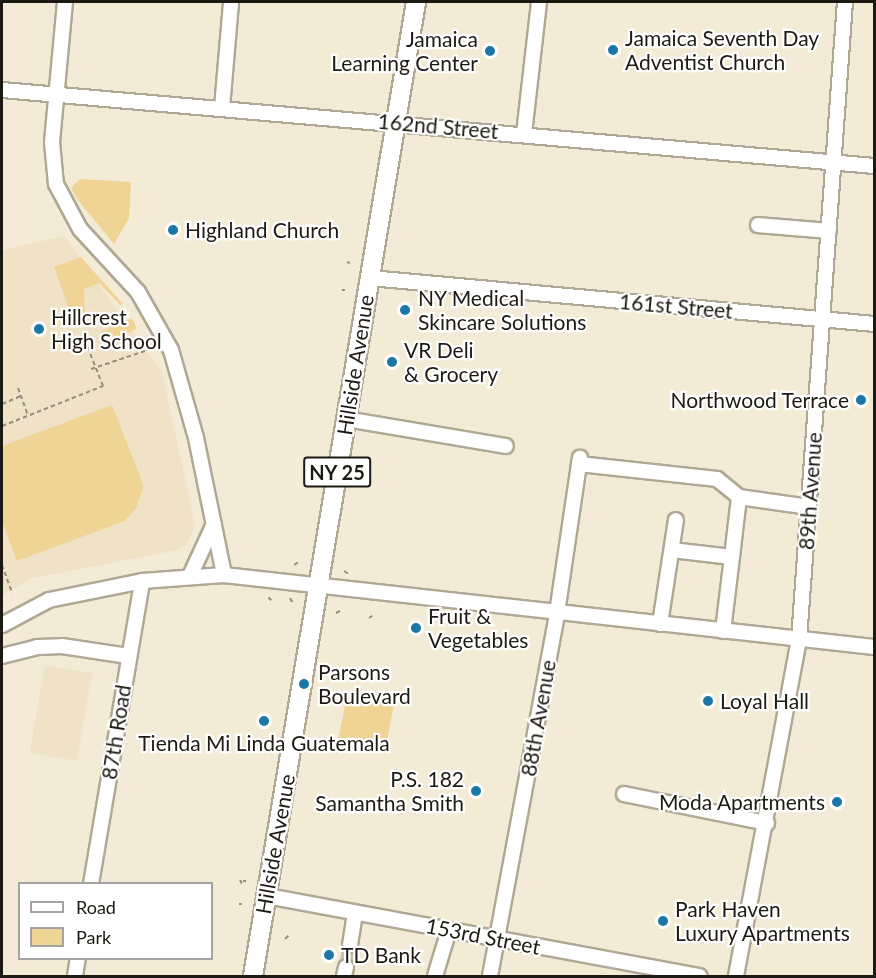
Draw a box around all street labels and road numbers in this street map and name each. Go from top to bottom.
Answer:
street label: 162nd Street [377,108,499,144]
street label: 161st Street [618,288,734,324]
street label: Hillside Avenue [331,293,379,437]
street label: 89th Avenue [793,431,827,551]
road number: NY 25 [302,455,372,489]
street label: 88th Avenue [515,657,561,779]
street label: 87th Road [96,683,136,781]
street label: Hillside Avenue [250,772,300,916]
street label: 153rd Street [424,913,542,959]

